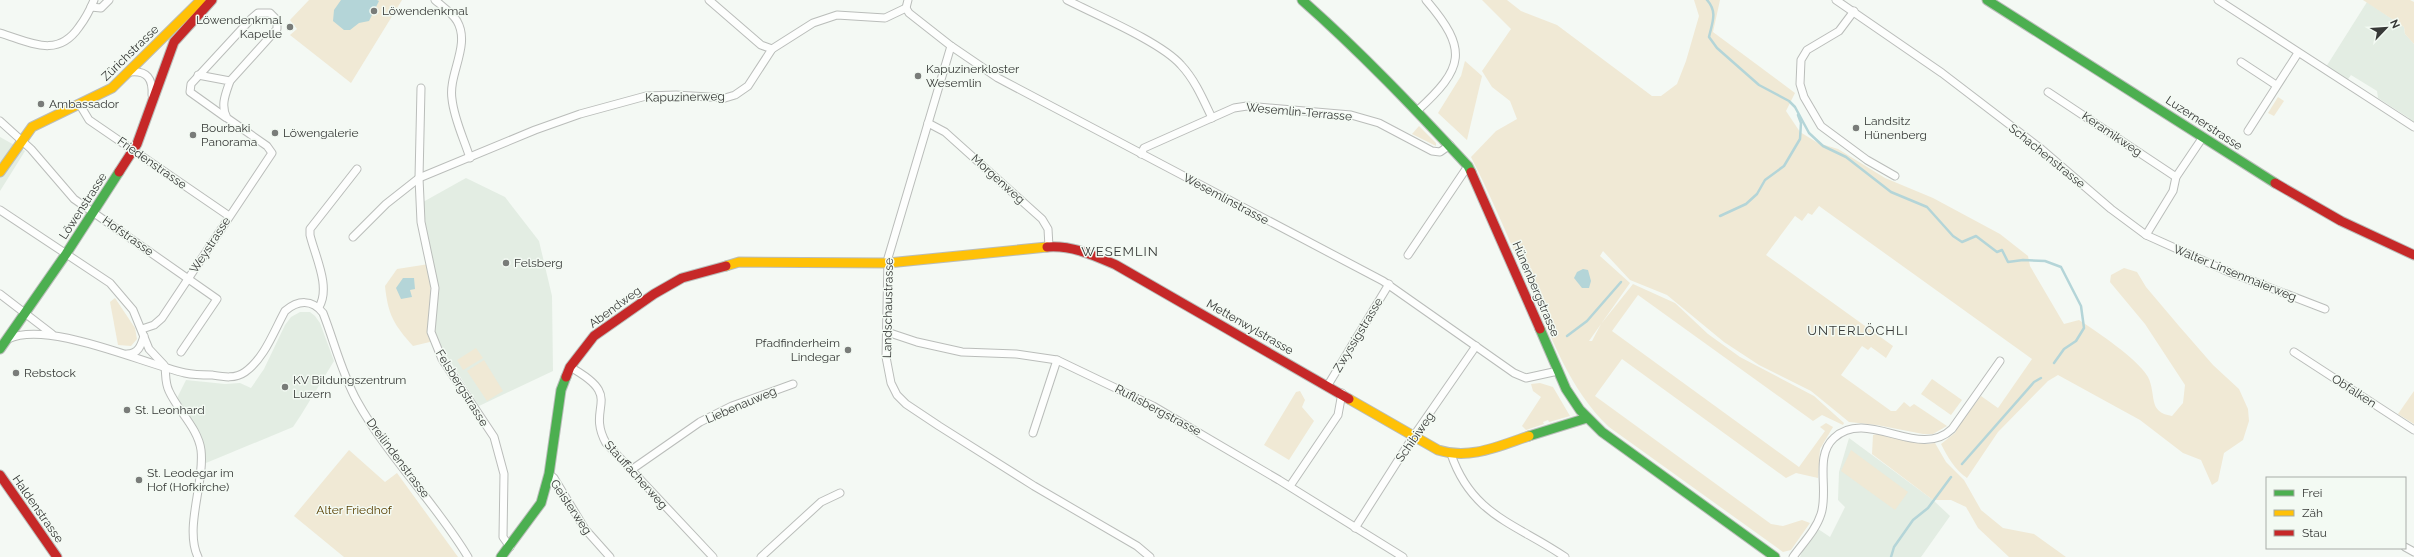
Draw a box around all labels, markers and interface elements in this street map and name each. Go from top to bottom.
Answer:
place label: Löwendenkmal [382,4,469,18]
marker: Löwendenkmal [369,6,379,16]
north arrow [2366,8,2406,48]
place label: Löwendenkmal Kapelle [196,13,283,41]
text: N [2387,17,2402,31]
street label: Zürichstrasse [98,22,162,84]
marker: Löwendenkmal Kapelle [285,22,295,32]
place label: Kapuzinerkloster Wesemlin [926,62,1020,90]
marker: Kapuzinerkloster Wesemlin [913,71,923,81]
street label: Kapuzinerweg [645,89,725,105]
street label: Luzernerstrasse [2163,93,2245,153]
place label: Ambassador [49,97,120,111]
marker: Ambassador [36,99,46,109]
street label: Wesemlin-Terrasse [1245,100,1353,124]
street label: Keramikweg [2079,109,2145,159]
place label: Landsitz Hünenberg [1864,114,1927,142]
place label: Bourbaki Panorama [201,121,257,149]
street label: Schachenstrasse [2006,121,2088,191]
marker: Landsitz Hünenberg [1851,123,1861,133]
place label: Löwengalerie [283,126,359,140]
marker: Löwengalerie [270,128,280,138]
marker: Bourbaki Panorama [188,130,198,140]
street label: Friedenstrasse [115,134,189,192]
street label: Morgenweg [968,151,1028,207]
street label: Löwenstrasse [56,170,110,242]
street label: Wesemlinstrasse [1181,171,1271,227]
street label: Hofstrasse [100,213,156,259]
street label: Weystrasse [187,214,233,276]
street label: Hünenbergstrasse [1510,239,1562,339]
street label: Walter Linsenmaierweg [2171,242,2299,304]
district label: WESEMLIN [1081,244,1159,259]
place label: Felsberg [514,256,563,270]
marker: Felsberg [501,258,511,268]
street label: Landschaustrasse [880,258,896,358]
street label: Abendweg [586,283,644,331]
street label: Zwyssigstrasse [1330,295,1386,375]
street label: Mettenwylstrasse [1204,296,1296,358]
district label: UNTERLÖCHLI [1807,322,1909,338]
place label: Pfadfinderheim Lindegar [755,336,841,364]
marker: Pfadfinderheim Lindegar [843,345,853,355]
street label: Felsbergstrasse [433,347,491,429]
place label: Rebstock [24,366,77,380]
marker: Rebstock [11,368,21,378]
street label: Obfalken [2329,371,2379,411]
place label: KV Bildungszentrum Luzern [293,373,406,401]
street label: Ruflisbergstrasse [1113,381,1203,439]
marker: KV Bildungszentrum Luzern [280,382,290,392]
street label: Liebenauweg [703,384,779,426]
place label: St. Leonhard [135,403,205,417]
marker: St. Leonhard [122,405,132,415]
street label: Schibiweg [1393,409,1437,465]
street label: Dreilindenstrasse [364,416,432,500]
street label: Stauffacherweg [602,438,670,512]
place label: St. Leodegar im Hof (Hofkirche) [147,466,234,494]
street label: Haldenstrasse [10,473,66,545]
marker: St. Leodegar im Hof (Hofkirche) [134,475,144,485]
street label: Geisterweg [548,477,594,537]
legend [2266,477,2406,549]
text: Frei [2302,486,2322,500]
park label: Alter Friedhof [316,503,393,517]
text: Zäh [2302,506,2323,520]
text: Stau [2302,526,2327,540]

